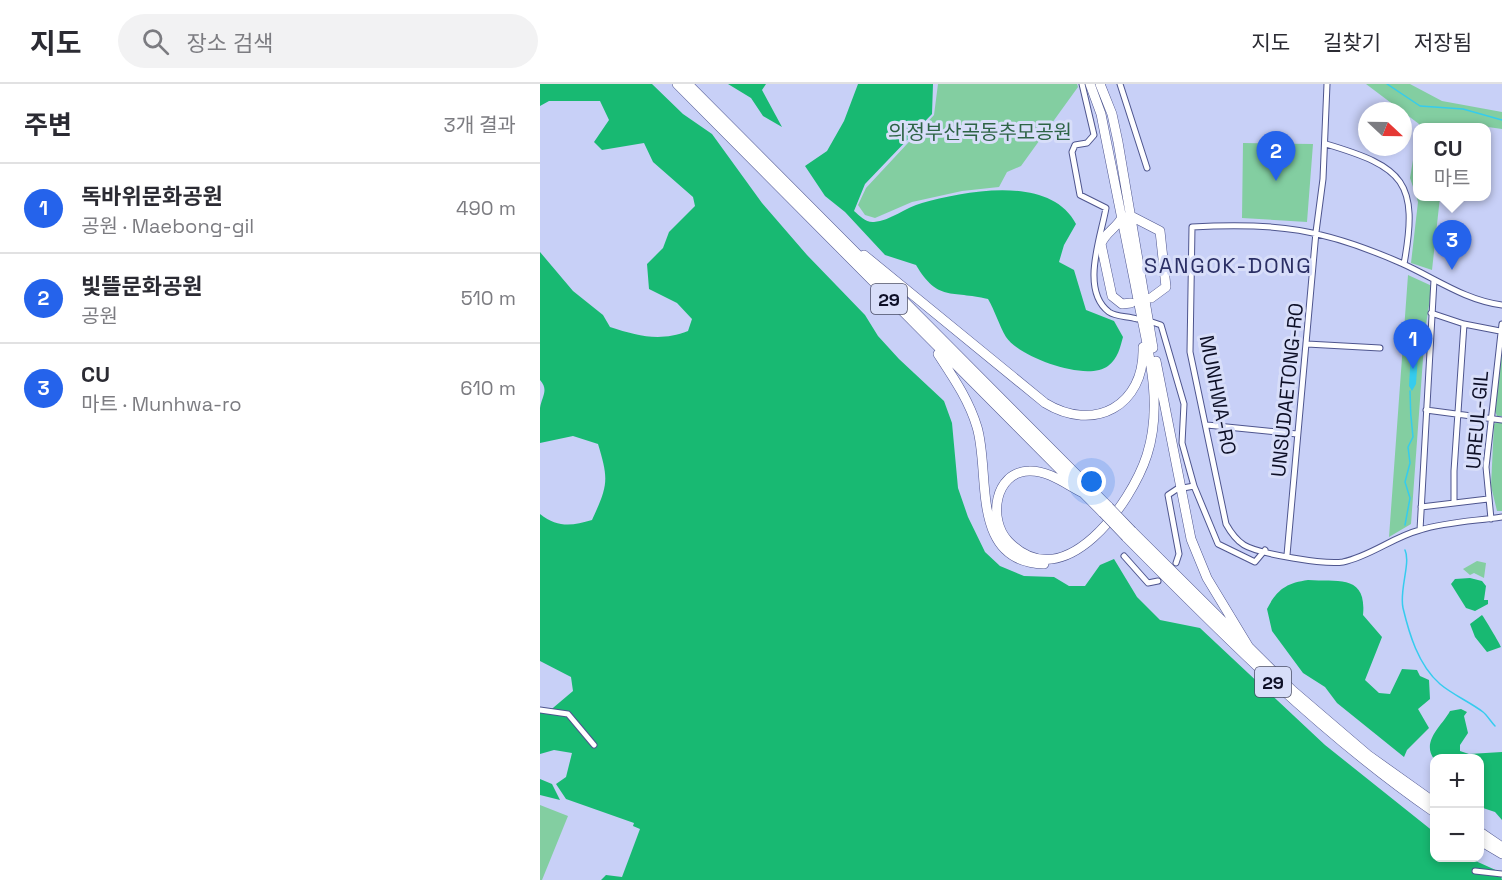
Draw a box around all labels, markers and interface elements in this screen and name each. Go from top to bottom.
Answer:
search box [118,14,538,68]
text: 지도 [30,25,82,61]
icon: search [139,25,172,58]
text: 장소 검색 [187,29,273,57]
text: 지도 [1251,29,1290,56]
text: 길찾기 [1323,29,1381,56]
text: 저장됨 [1414,29,1472,56]
north arrow [1358,102,1412,156]
text: 주변 [24,108,72,142]
text: 3개 결과 [444,112,516,138]
park label: 의정부산곡동추모공원 [888,119,1072,145]
popup [1413,123,1491,201]
pin: 2 [1256,132,1296,181]
text: CU [1434,134,1463,162]
text: 마트 [1434,165,1470,191]
text: 독바위문화공원 [81,182,223,210]
text: 1 [39,195,48,221]
text: 490 m [456,195,516,221]
text: 공원 · Maebong-gil [81,213,254,239]
pin: 3 [1432,220,1472,270]
district label: SANGOK-DONG [1144,251,1312,279]
text: 빛뜰문화공원 [81,272,202,300]
road number: 29 [871,284,907,314]
text: 2 [38,285,49,311]
text: 510 m [461,285,516,311]
street label: UNSUDAETONG-RO [1265,302,1309,478]
text: 공원 [81,303,118,329]
pin: 1 [1394,320,1432,369]
street label: MUNHWA-RO [1194,333,1242,457]
text: CU [81,360,110,388]
street label: UREUL-GIL [1460,370,1494,470]
text: 3 [37,375,50,401]
text: 610 m [460,375,516,401]
text: 마트 · Munhwa-ro [81,391,242,417]
your location [1077,467,1106,496]
road number: 29 [1255,667,1291,697]
map controls [1430,754,1484,862]
button: + [1430,754,1484,808]
button: − [1430,808,1484,862]

